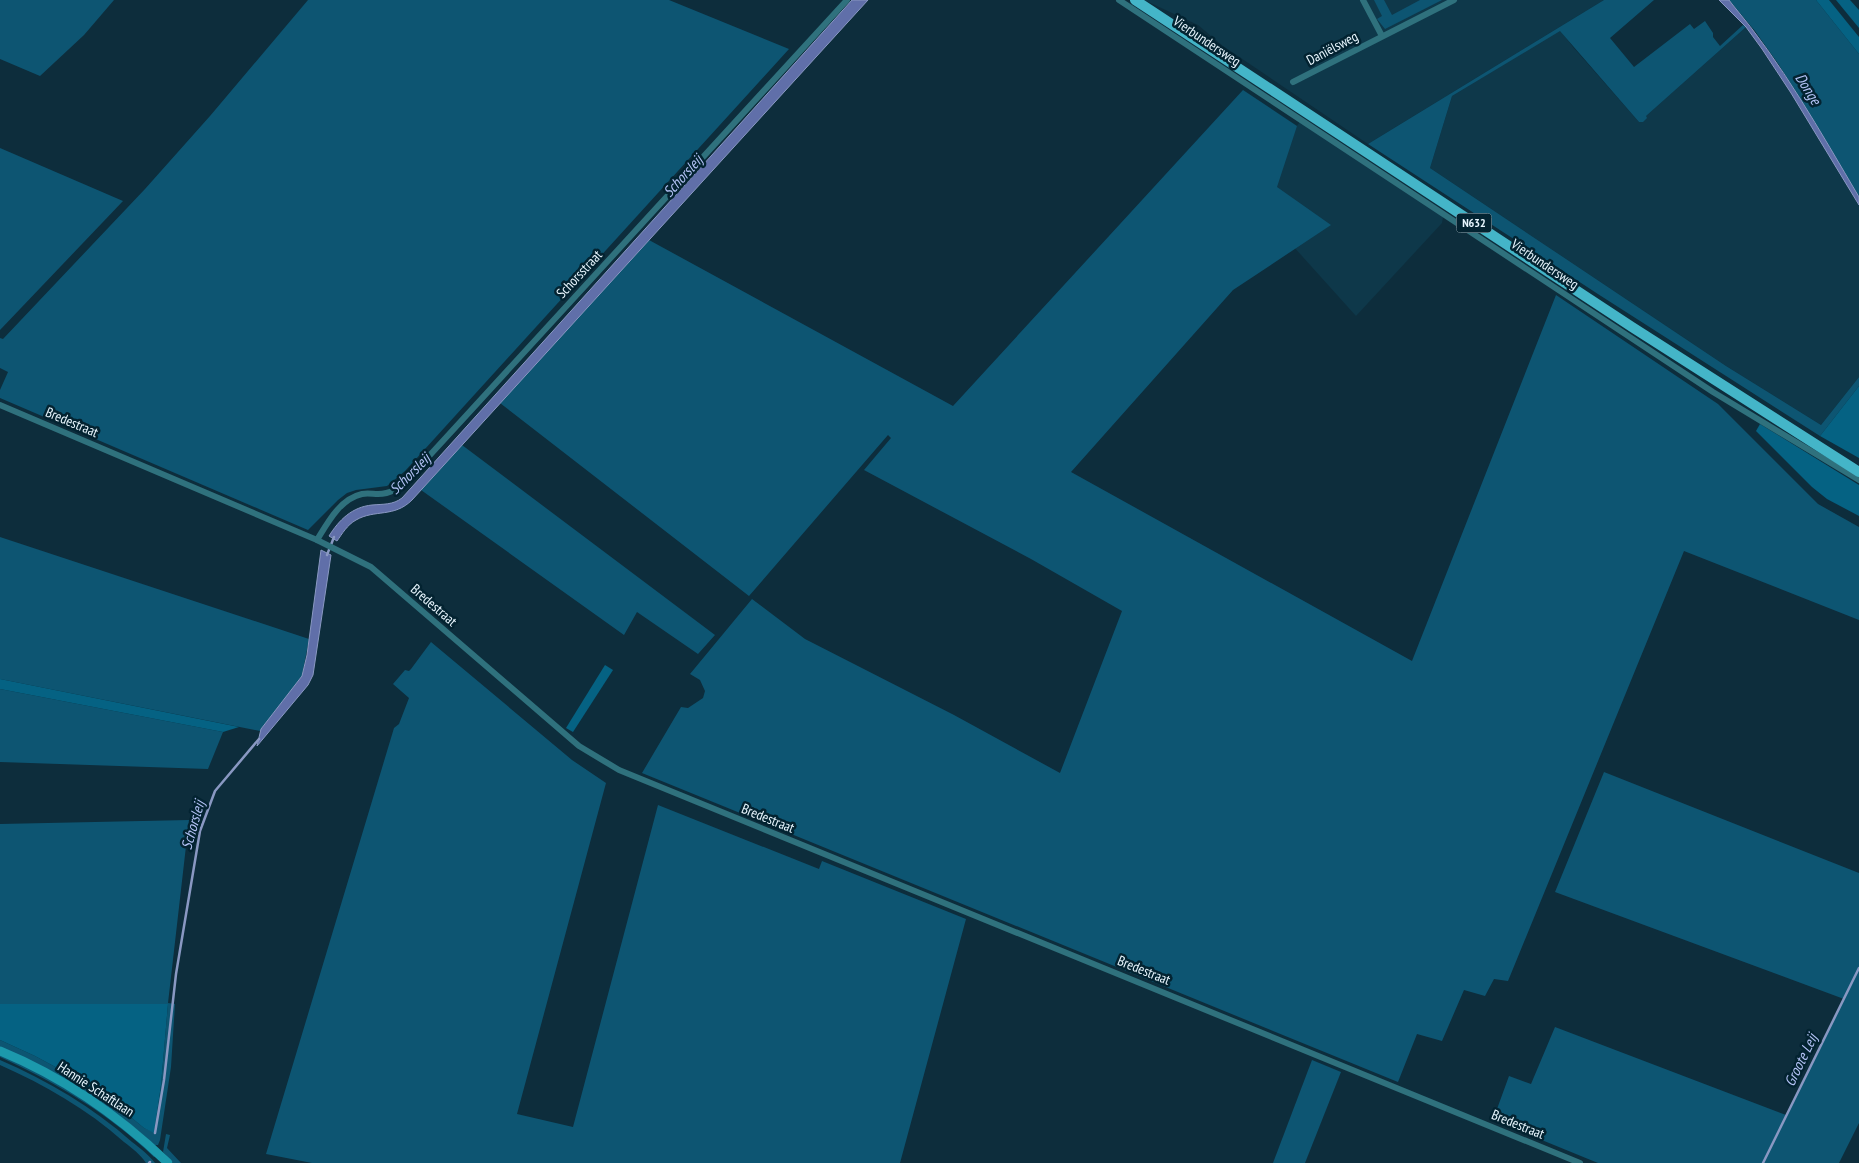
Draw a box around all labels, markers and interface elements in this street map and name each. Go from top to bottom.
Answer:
street label: Vierbundersweg [1169,11,1244,70]
street label: Daniëlsweg [1303,27,1361,69]
water label: Donge [1791,69,1826,109]
water label: Schorsleij [659,149,708,201]
road number: N632 [1456,214,1492,232]
street label: Vierbundersweg [1507,234,1582,293]
street label: Schorsstraat [552,246,606,302]
street label: Bredestraat [43,403,101,441]
water label: Schorsleij [385,448,435,498]
street label: Bredestraat [407,580,461,630]
water label: Schorsleij [176,796,209,852]
street label: Bredestraat [739,799,797,837]
street label: Bredestraat [1115,951,1173,989]
water label: Groote Leij [1780,1029,1822,1089]
street label: Hannie Schaftlaan [54,1058,138,1120]
street label: Bredestraat [1489,1105,1547,1143]

